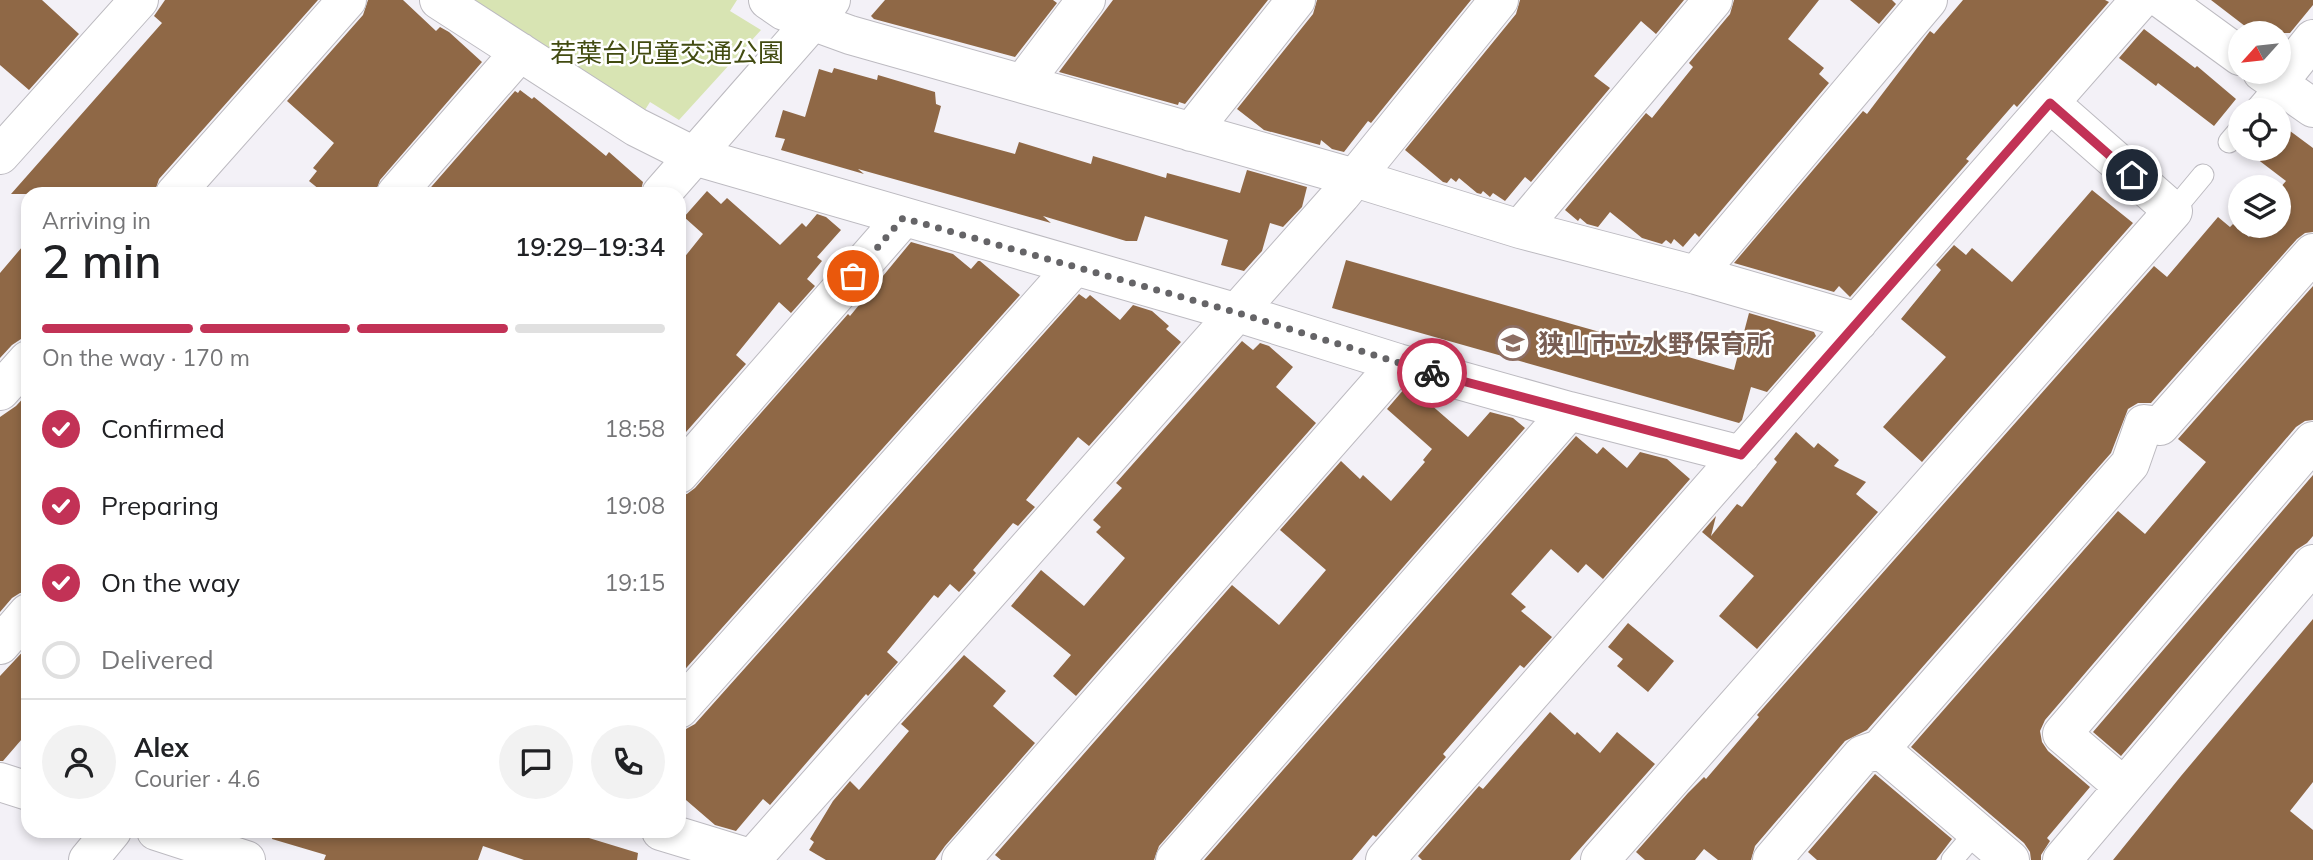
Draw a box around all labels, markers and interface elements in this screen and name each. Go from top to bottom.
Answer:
north arrow [2228,21,2291,84]
map controls [2228,21,2291,238]
park label: 若葉台児童交通公園 [550,36,784,69]
button: locate [2228,98,2291,161]
pin [2102,145,2162,205]
icon: home [2113,156,2151,194]
button: layers [2228,175,2291,238]
text: Arriving in [42,206,151,235]
text: 19:29–19:34 [515,230,665,263]
text: 2 min [42,232,161,290]
pin [823,246,883,306]
icon: bag [834,257,872,295]
school or university icon: 狭山市立水野保育所 [1494,324,1532,362]
place label: 狭山市立水野保育所 [1538,327,1772,360]
courier [1397,338,1467,408]
text: On the way · 170 m [42,343,250,372]
icon: bike [1413,354,1451,392]
icon: check [42,410,80,448]
text: Confirmed [101,412,225,445]
text: 18:58 [605,414,665,443]
icon: check [42,487,80,525]
text: Preparing [101,489,219,522]
text: 19:08 [605,491,665,520]
icon: check [42,564,80,602]
text: On the way [101,566,240,599]
text: 19:15 [605,568,665,597]
text: Delivered [101,643,214,676]
button: person [42,725,116,799]
button: chat [499,725,573,799]
button: phone [591,725,665,799]
text: Alex [134,731,189,764]
text: Courier · 4.6 [134,764,260,793]

